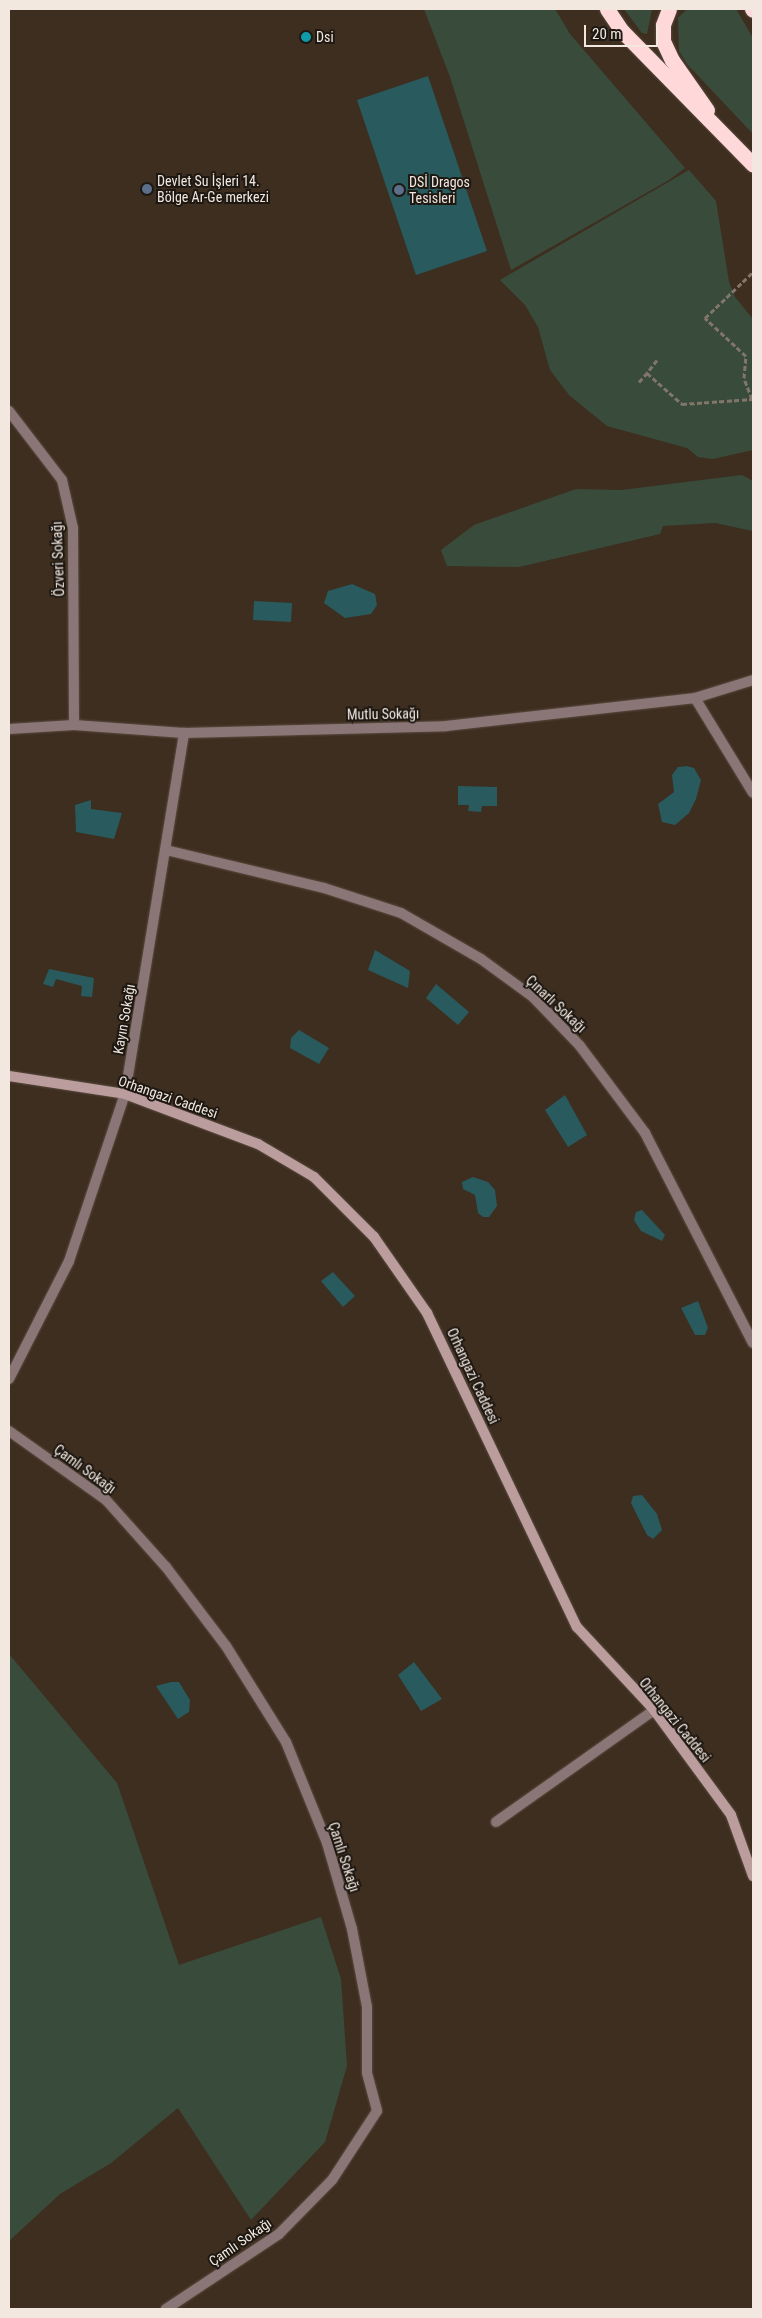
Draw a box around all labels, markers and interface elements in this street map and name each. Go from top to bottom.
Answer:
scale bar [587,15,661,47]
text: 20 m [592,25,622,43]
place label: Dsi [316,29,334,45]
marker: Dsi [300,31,312,43]
place label: Devlet Su İşleri 14. Bölge Ar-Ge merkezi [157,173,269,206]
place label: DSİ Dragos Tesisleri [409,174,470,206]
marker: Devlet Su İşleri 14. Bölge Ar-Ge merkezi [141,183,153,195]
marker: DSİ Dragos Tesisleri [393,184,405,196]
street label: Özveri Sokağı [48,521,68,597]
street label: Mutlu Sokağı [347,705,419,723]
street label: Çınarlı Sokağı [522,972,590,1036]
street label: Kayın Sokağı [110,983,138,1055]
street label: Orhangazi Caddesi [116,1072,220,1122]
street label: Orhangazi Caddesi [443,1325,503,1427]
street label: Çamlı Sokağı [51,1441,119,1497]
street label: Orhangazi Caddesi [636,1674,714,1766]
street label: Çamlı Sokağı [325,1820,363,1894]
street label: Çamlı Sokağı [206,2214,274,2270]

